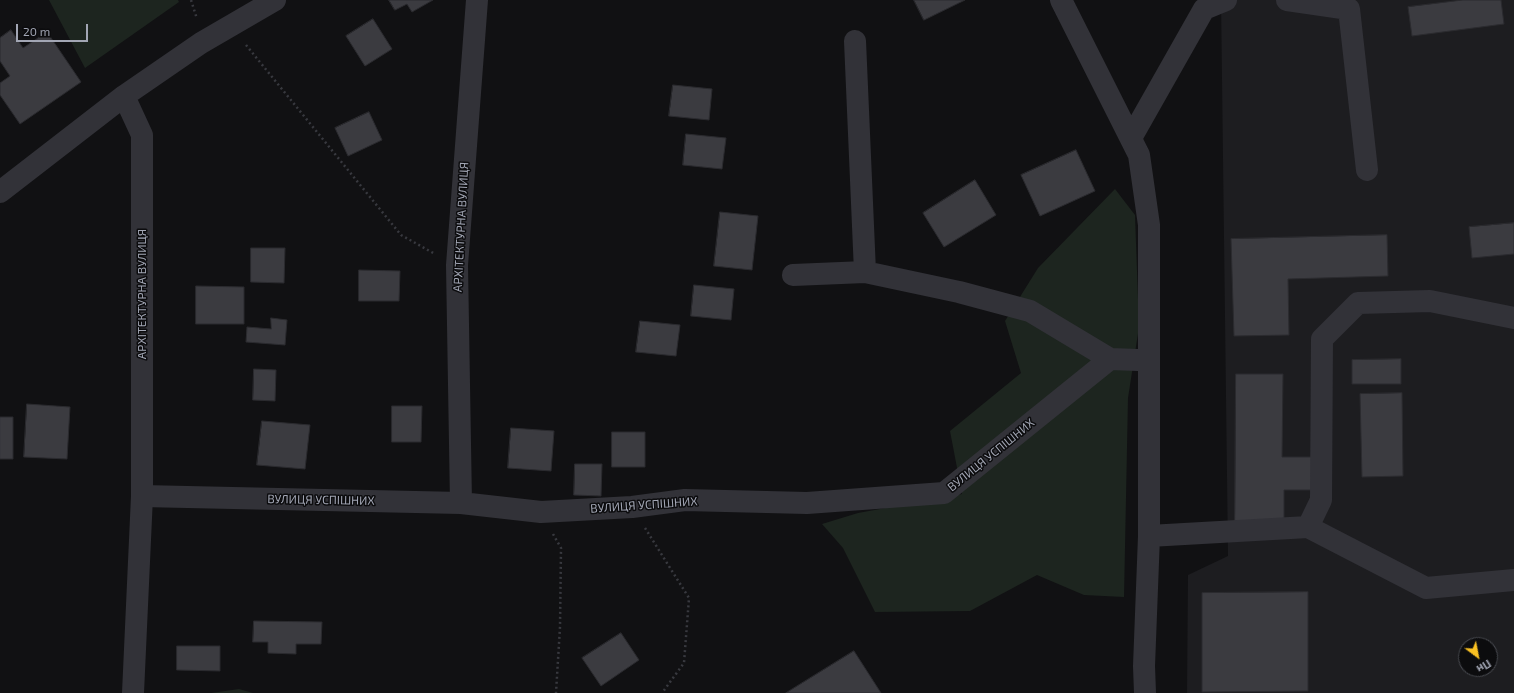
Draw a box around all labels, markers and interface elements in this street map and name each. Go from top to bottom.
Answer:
scale bar [18,16,90,42]
text: 20 m [23,24,50,38]
street label: АРХІТЕКТУРНА ВУЛИЦЯ [450,162,472,292]
street label: АРХІТЕКТУРНА ВУЛИЦЯ [135,229,149,359]
street label: ВУЛИЦЯ УСПІШНИХ [945,416,1037,494]
street label: ВУЛИЦЯ УСПІШНИХ [267,492,375,508]
street label: ВУЛИЦЯ УСПІШНИХ [590,494,698,516]
north arrow [1458,637,1498,677]
text: Пн [1475,657,1494,676]

